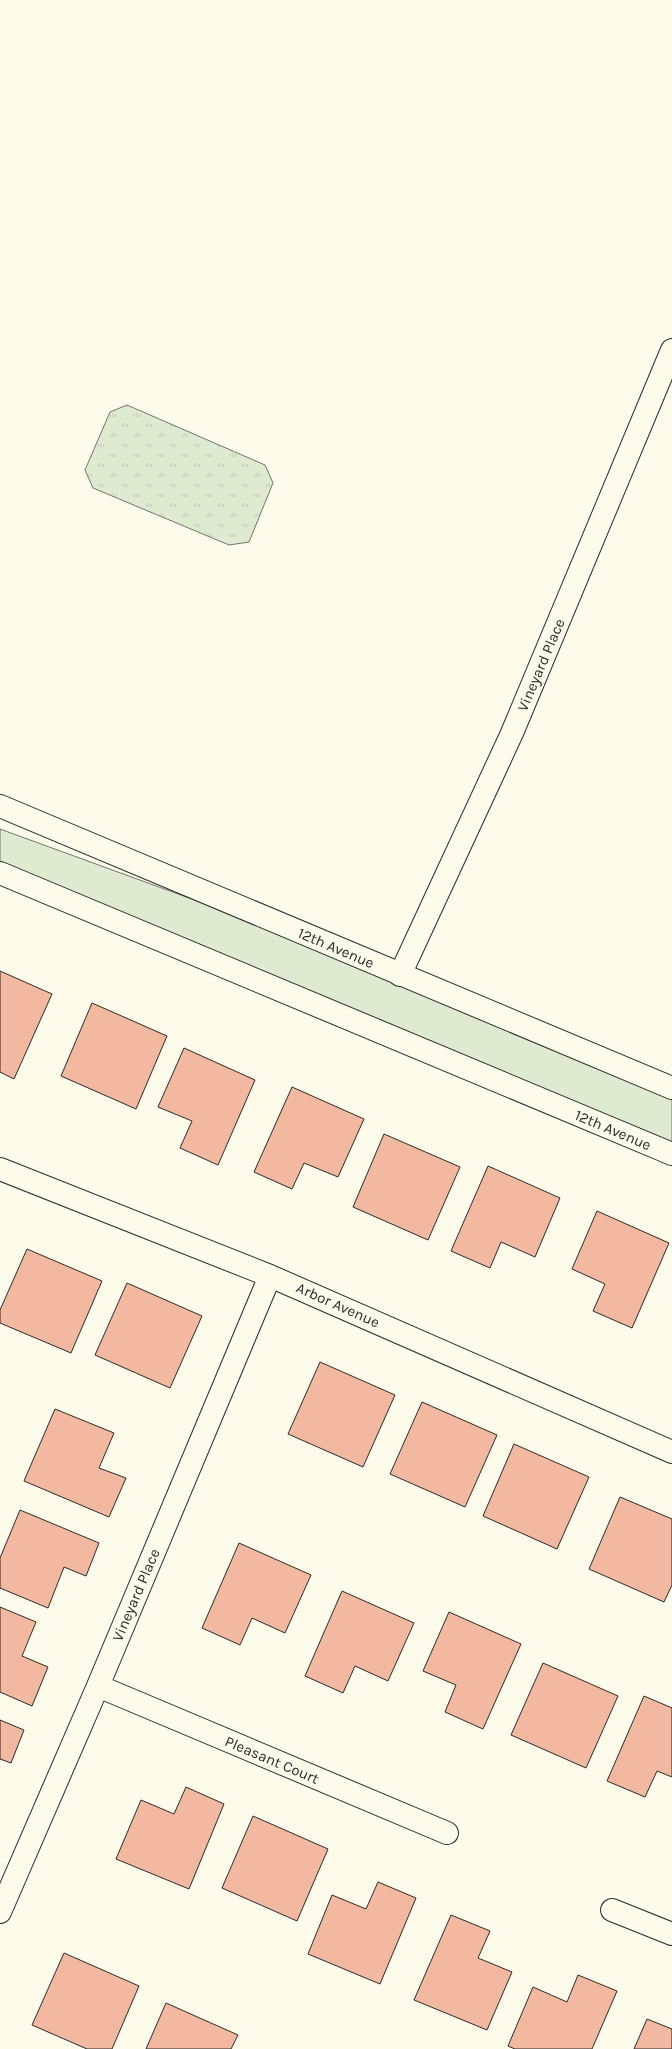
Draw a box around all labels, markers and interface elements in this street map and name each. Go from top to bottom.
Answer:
street label: Vineyard Place [513,616,569,714]
street label: 12th Avenue [295,924,377,972]
street label: 12th Avenue [572,1106,654,1154]
street label: Arbor Avenue [293,1279,383,1331]
street label: Vineyard Place [108,1546,164,1644]
street label: Pleasant Court [222,1732,322,1788]

